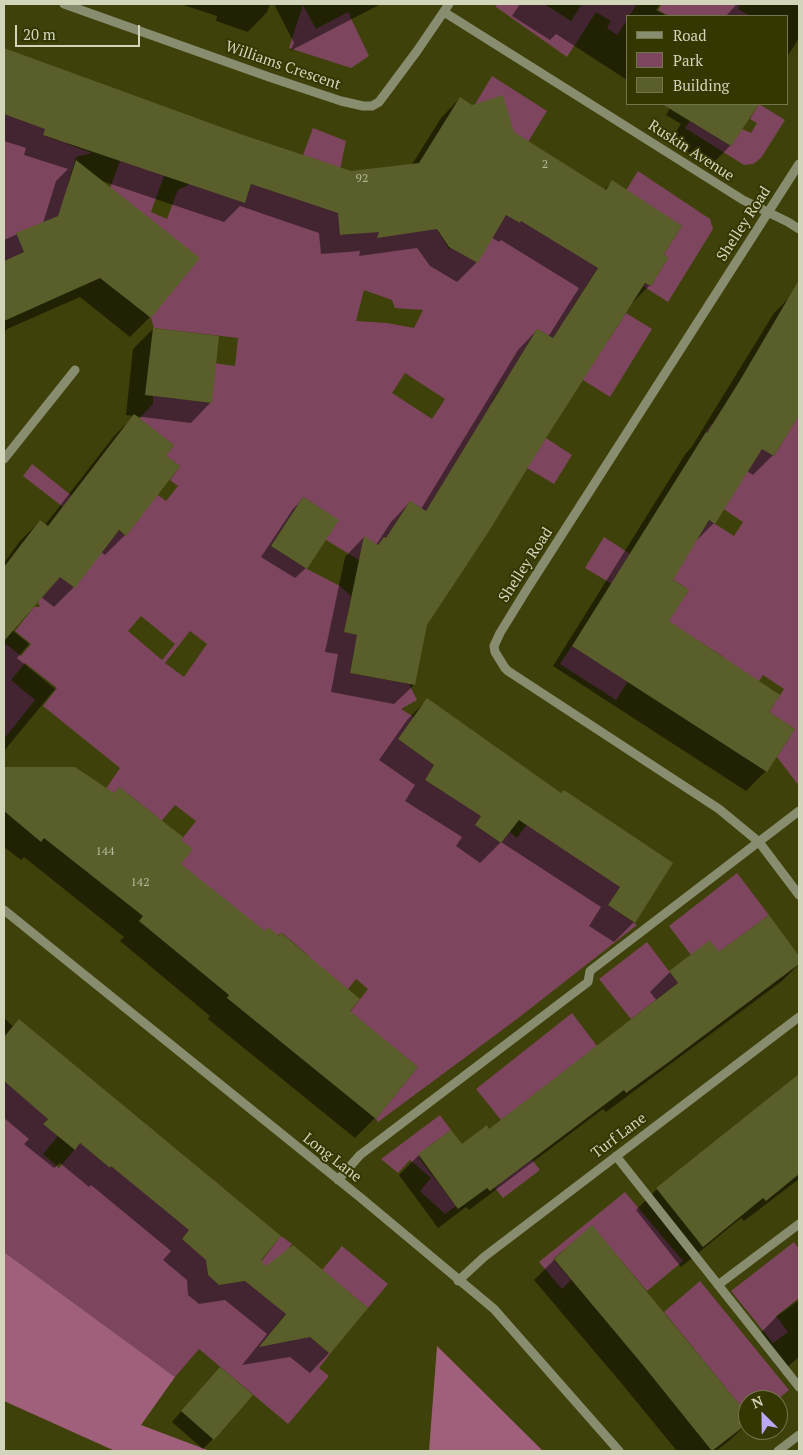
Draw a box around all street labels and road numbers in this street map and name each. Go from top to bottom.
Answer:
street label: Williams Crescent [223,38,343,94]
street label: Ruskin Avenue [645,117,737,185]
street label: Shelley Road [713,183,775,265]
street label: Shelley Road [495,524,557,606]
street label: Turf Lane [588,1109,650,1163]
street label: Long Lane [299,1130,365,1186]

